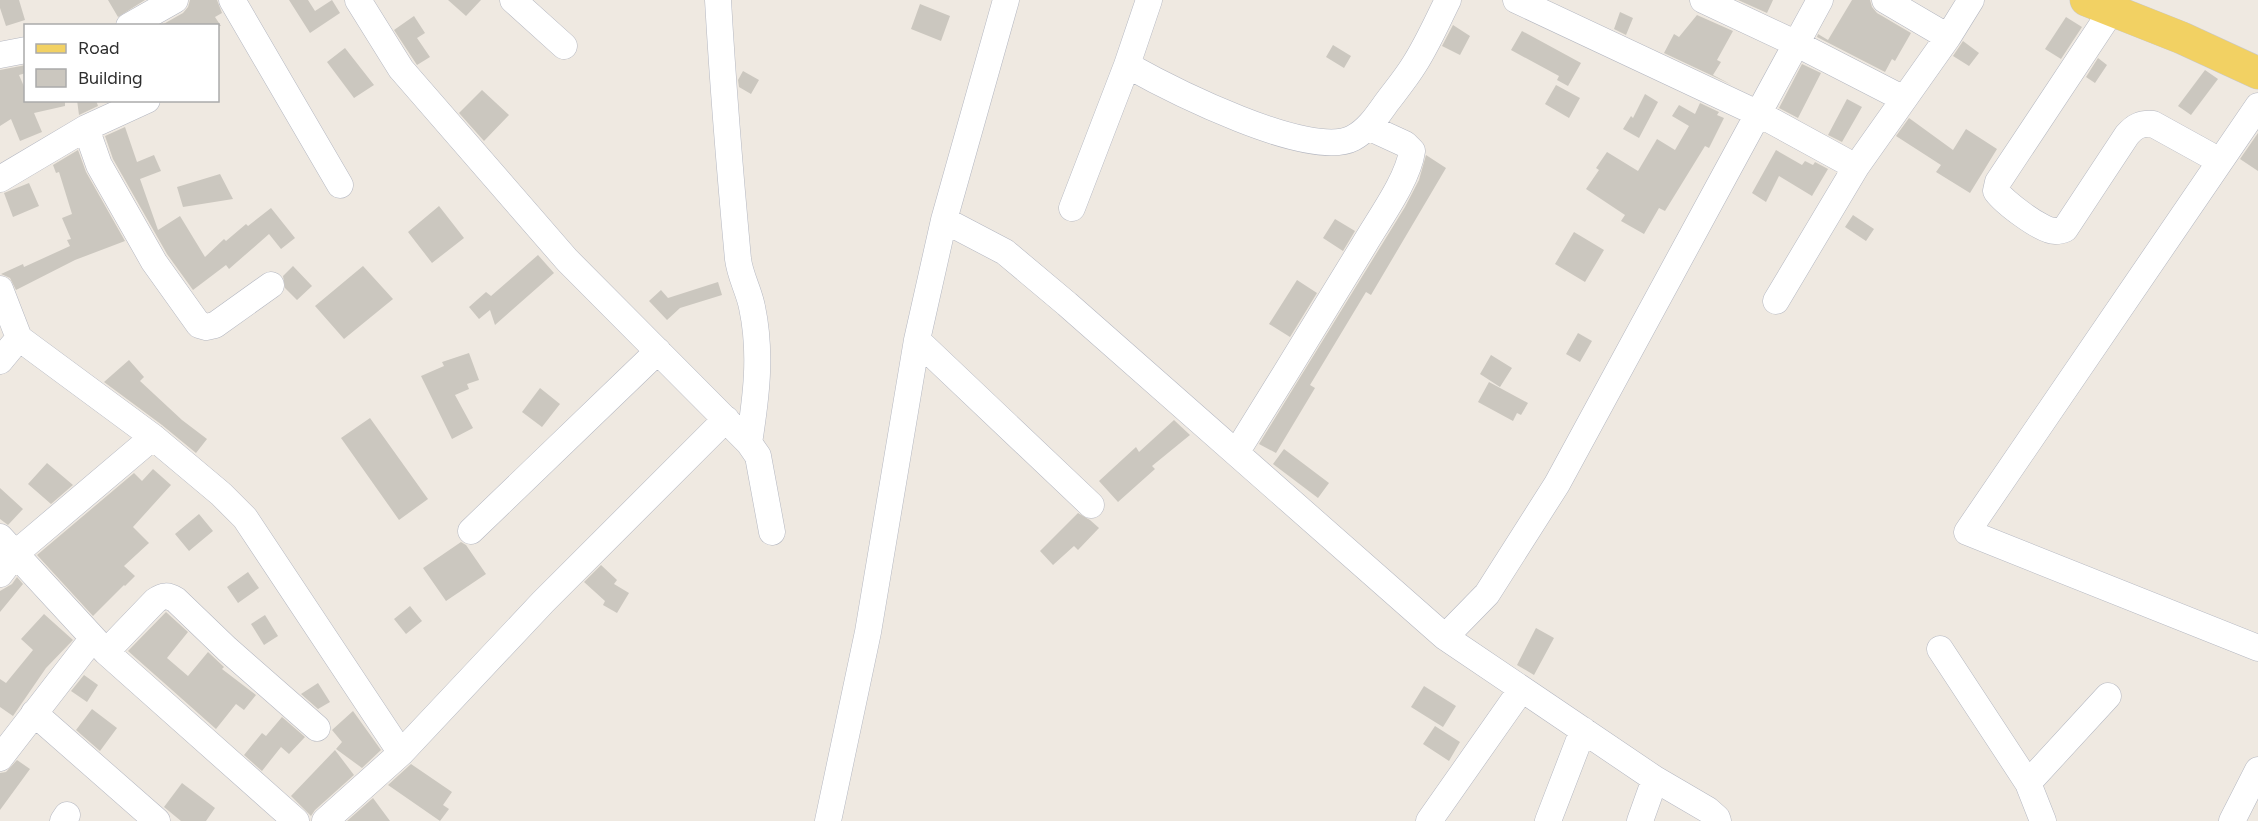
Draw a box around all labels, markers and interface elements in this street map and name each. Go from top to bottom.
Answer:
legend [24,24,219,102]
text: Road [78,37,119,59]
text: Building [78,67,143,89]

